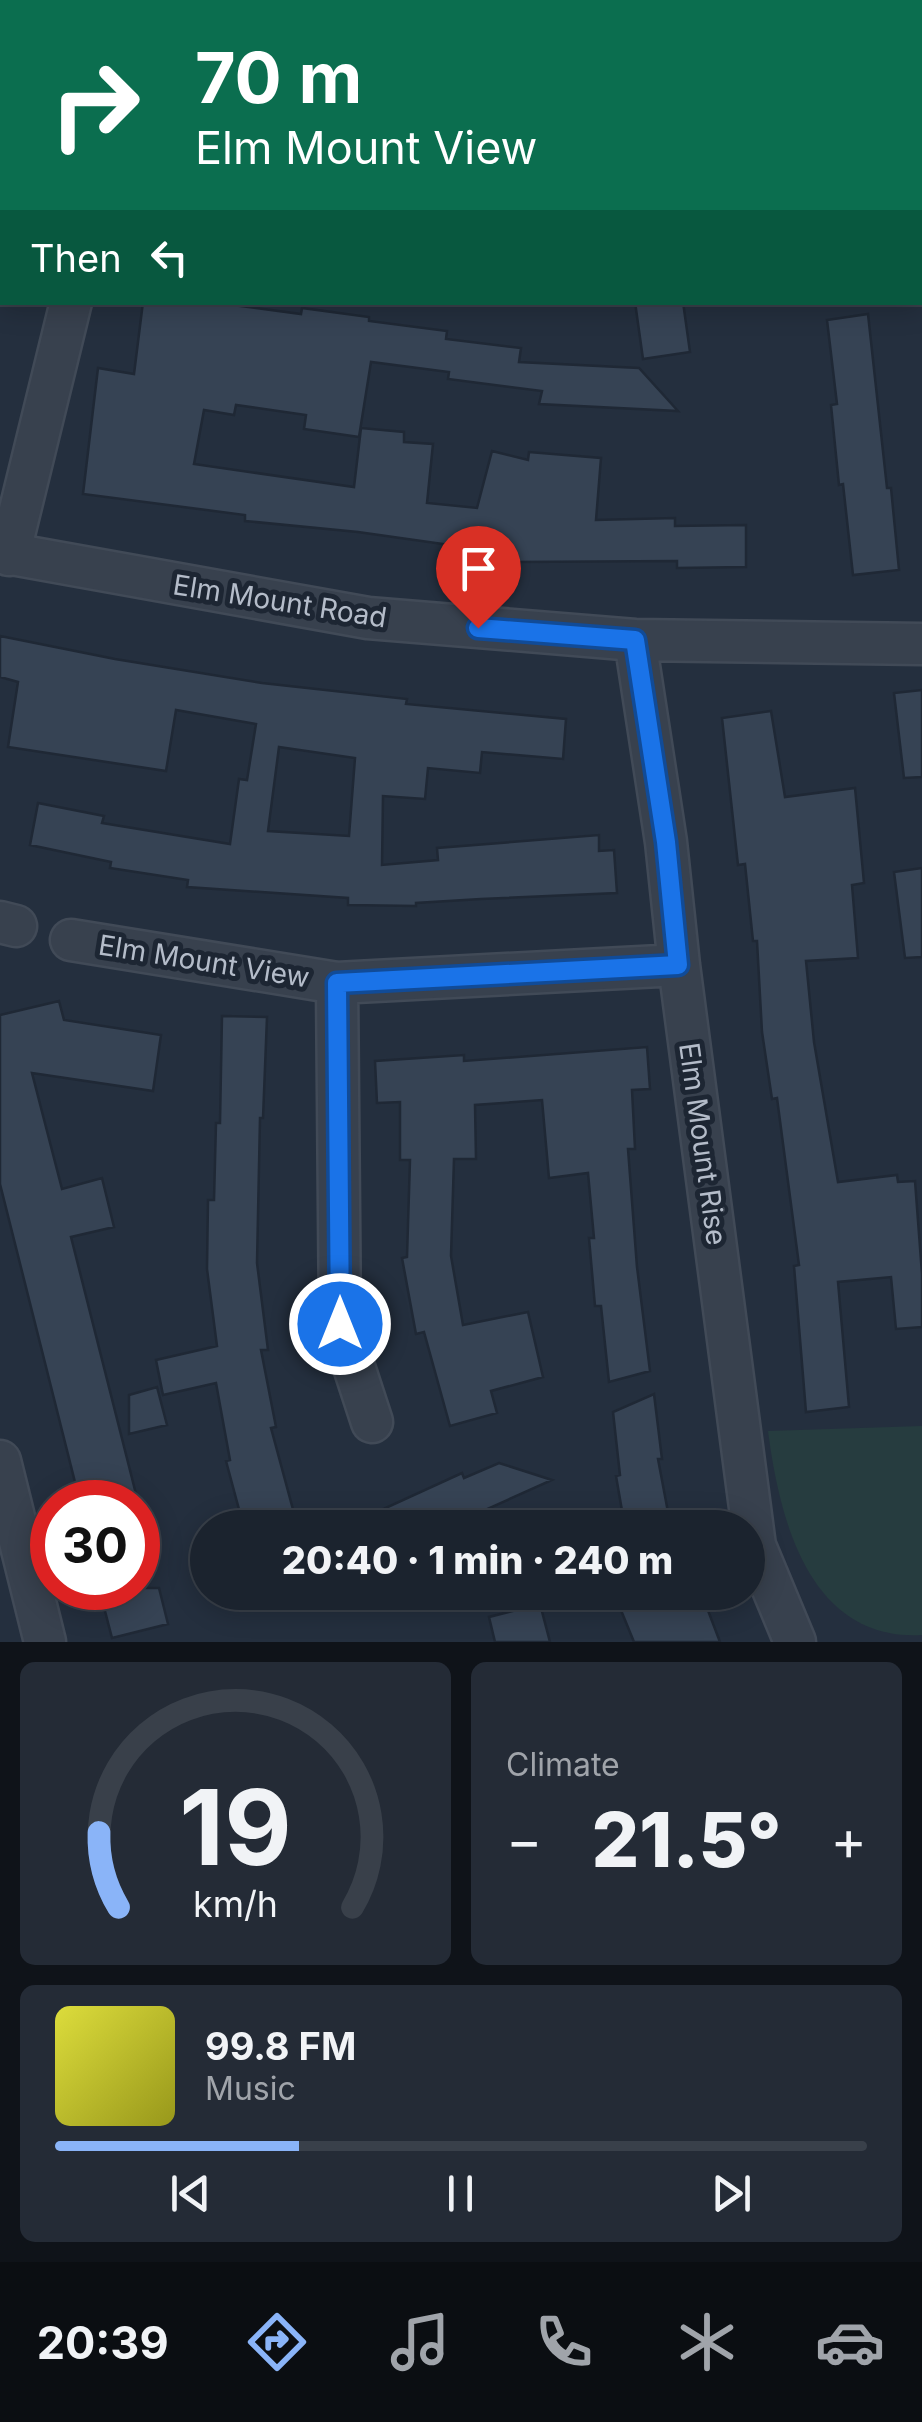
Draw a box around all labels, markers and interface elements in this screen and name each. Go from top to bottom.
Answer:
text: 70 m [195,35,362,120]
icon: right [30,40,160,170]
text: Elm Mount View [195,120,537,175]
icon: left [142,230,197,285]
text: Then [30,235,122,281]
pin [436,526,521,629]
icon: arrive [451,541,506,596]
street label: Elm Mount Road [171,567,389,635]
street label: Elm Mount View [96,928,312,994]
street label: Elm Mount Rise [672,1041,734,1247]
position arrow [288,1272,392,1376]
speed limit sign: 30 [30,1480,160,1610]
text: 20:40 · 1 min · 240 m [282,1537,673,1583]
text: Climate [506,1745,620,1784]
text: 19 [179,1764,292,1890]
text: 21.5° [591,1794,782,1885]
text: − [506,1807,542,1873]
text: + [831,1807,867,1873]
text: km/h [193,1882,278,1926]
text: 99.8 FM [205,2023,356,2069]
text: Music [205,2069,296,2108]
icon: previous [163,2166,218,2221]
icon: pause [433,2166,488,2221]
icon: next [704,2166,759,2221]
icon: directions [242,2307,312,2377]
icon: music [385,2307,455,2377]
icon: phone [529,2307,599,2377]
icon: climate [672,2307,742,2377]
icon: car [815,2307,885,2377]
text: 20:39 [37,2315,169,2370]

